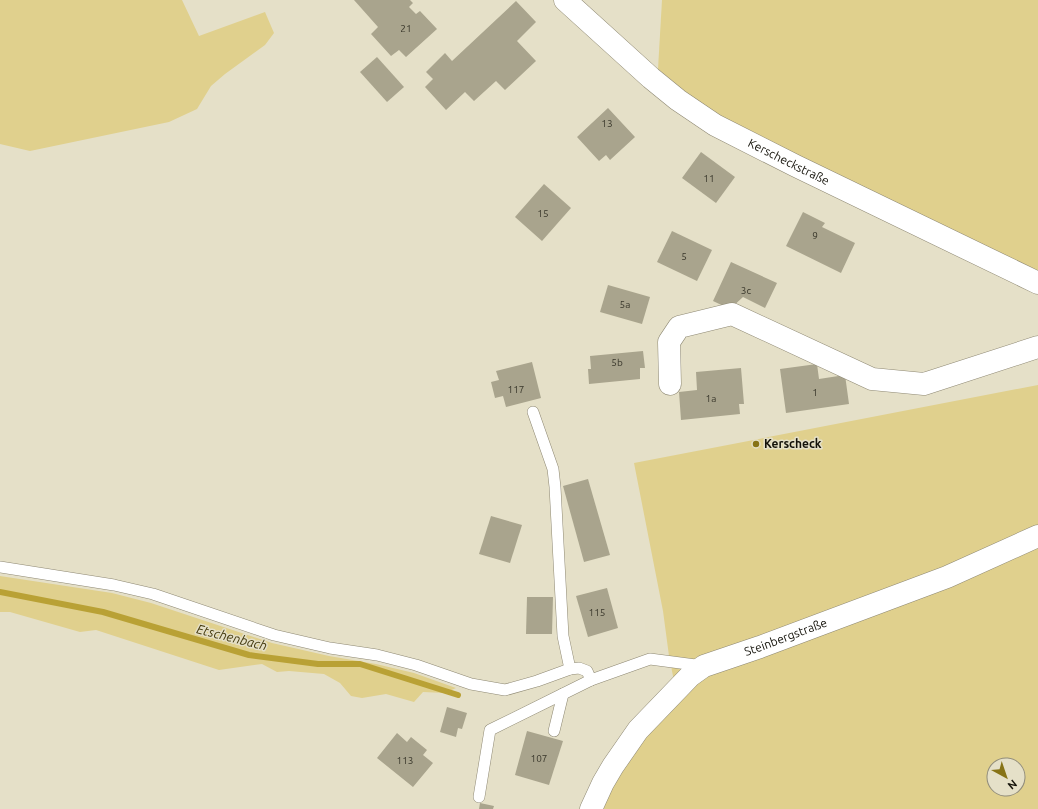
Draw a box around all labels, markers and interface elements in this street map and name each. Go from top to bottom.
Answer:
house number: 21 [400,23,412,34]
house number: 13 [601,118,613,129]
street label: Kerscheckstraße [746,136,831,187]
house number: 11 [703,173,715,184]
house number: 15 [537,208,549,219]
house number: 9 [812,230,818,241]
house number: 5 [681,251,687,262]
house number: 3c [741,285,751,296]
house number: 5a [620,299,630,310]
house number: 5b [611,357,623,368]
house number: 117 [508,384,524,395]
house number: 1 [812,387,818,398]
house number: 1a [706,393,716,404]
place label: Kerscheck [764,437,822,450]
marker: Kerscheck [751,439,761,449]
house number: 115 [589,607,605,618]
street label: Steinbergstraße [743,616,829,658]
water label: Etschenbach [195,621,269,653]
house number: 107 [531,753,547,764]
house number: 113 [397,755,413,766]
north arrow [986,757,1026,797]
text: N [1005,777,1019,792]

